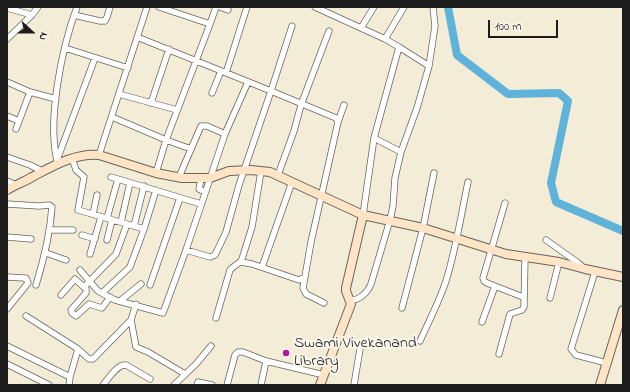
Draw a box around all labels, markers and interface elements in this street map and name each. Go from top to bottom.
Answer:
north arrow [12,12,52,52]
scale bar [490,12,560,38]
text: 100 m [495,18,522,36]
text: N [34,30,52,43]
place label: Swami Vivekanand Library [294,334,417,372]
marker: Swami Vivekanand Library [281,348,291,358]

